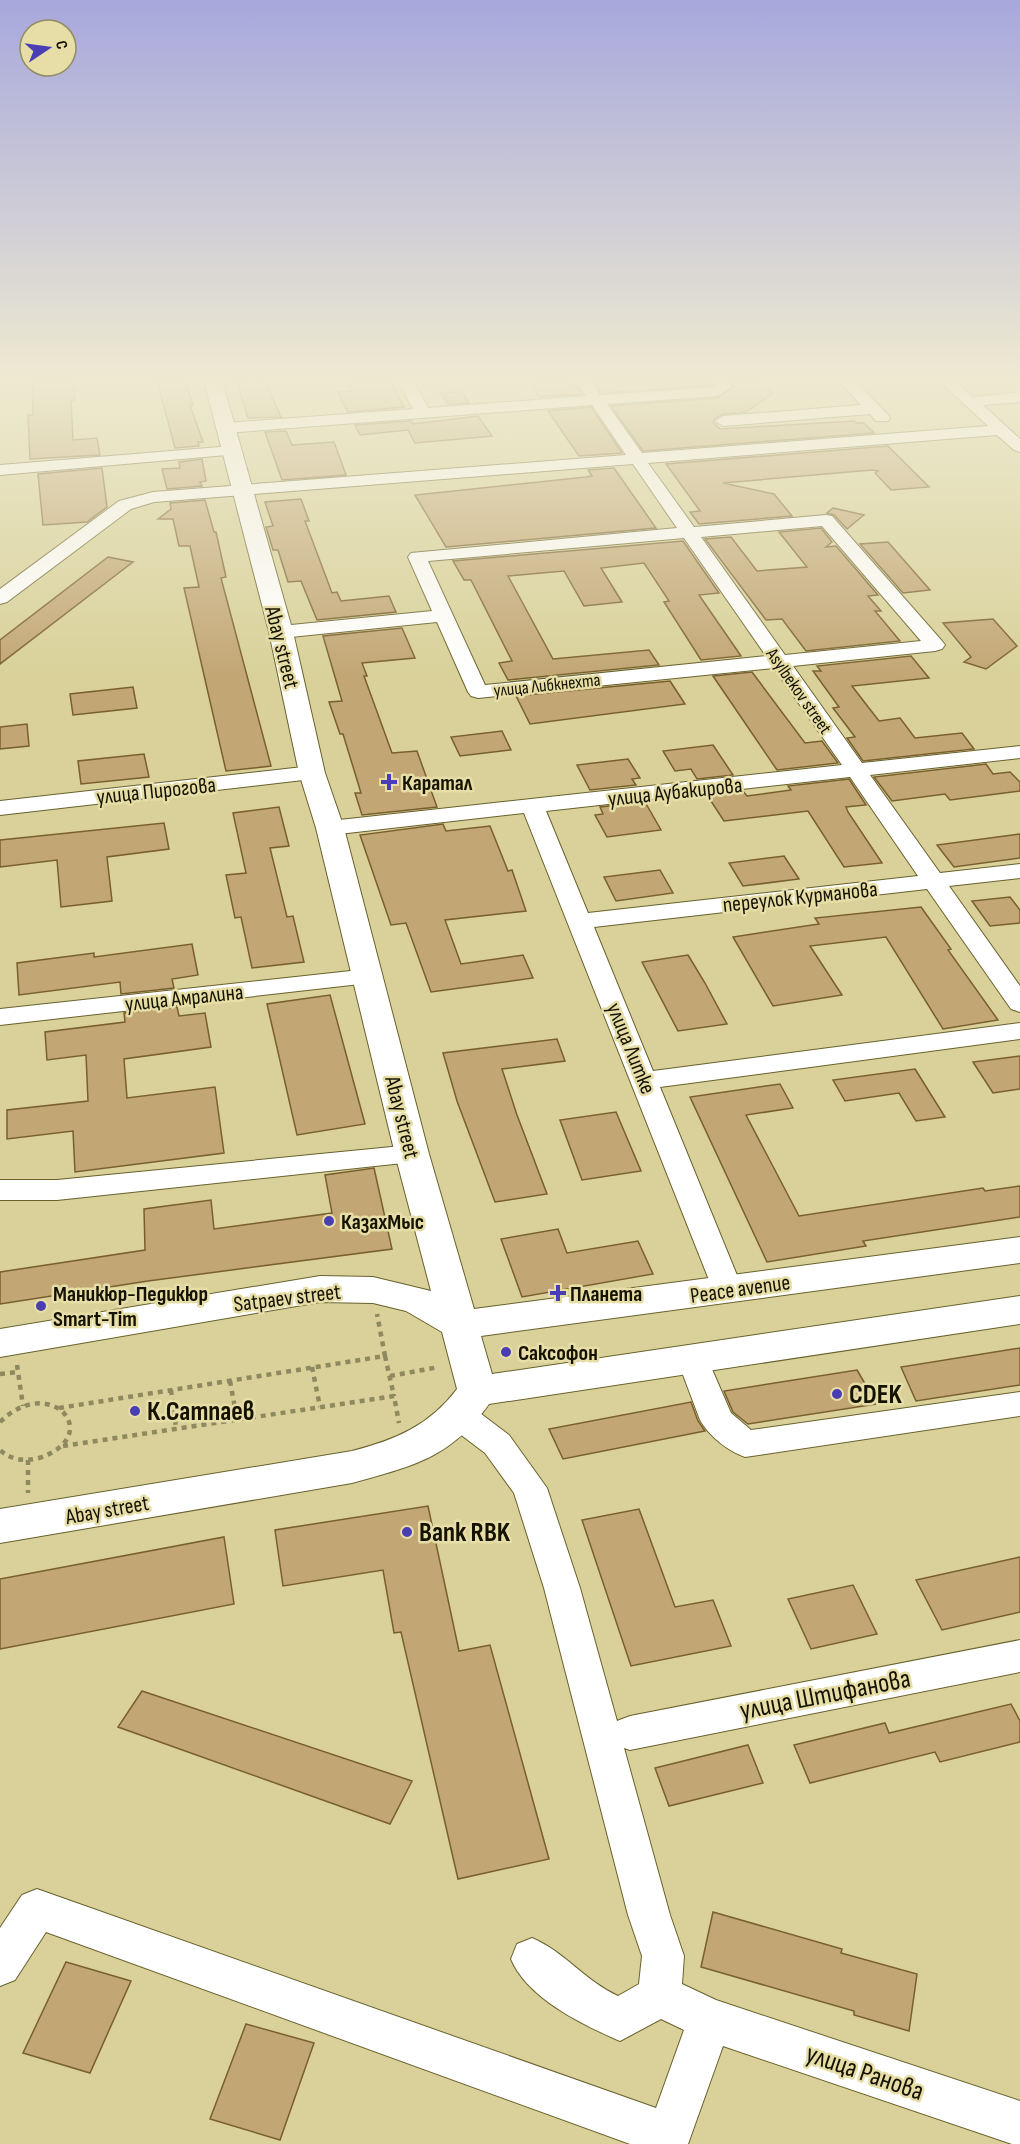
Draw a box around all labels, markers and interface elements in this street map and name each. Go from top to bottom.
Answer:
north arrow [18,18,78,78]
text: С [51,39,71,51]
street label: Abay street [258,602,305,692]
street label: Asylbekov street [761,644,836,739]
street label: улица Либкнехта [493,669,602,702]
place label: Каратал [402,770,473,797]
street label: улица Пирогова [95,772,217,811]
street label: улица Аубакирова [607,772,744,813]
marker: Каратал [380,773,398,791]
street label: переулок Курманова [721,876,879,919]
street label: улица Амралина [124,979,245,1018]
street label: улица Литке [600,999,661,1098]
street label: Abay street [378,1072,425,1162]
place label: КазахМыс [341,1209,424,1236]
marker: КазахМыс [322,1214,336,1228]
street label: Peace avenue [689,1269,792,1310]
street label: Satpaev street [232,1278,343,1318]
place label: Маникюр-Педикюр Smart-Tim [53,1281,208,1333]
place label: Планета [570,1281,642,1308]
marker: Планета [551,1286,565,1300]
marker: Маникюр-Педикюр Smart-Tim [34,1299,48,1313]
place label: Саксофон [518,1340,598,1367]
marker: Саксофон [499,1345,513,1359]
place label: CDEK [849,1379,903,1411]
marker: CDEK [830,1387,844,1401]
place label: К.Сатпаев [147,1396,255,1428]
marker: К.Сатпаев [128,1404,142,1418]
street label: Abay street [63,1490,151,1531]
place label: Bank RBK [419,1517,511,1549]
marker: Bank RBK [400,1525,414,1539]
street label: улица Штифанова [737,1663,913,1727]
street label: улица Ранова [802,2038,928,2108]

